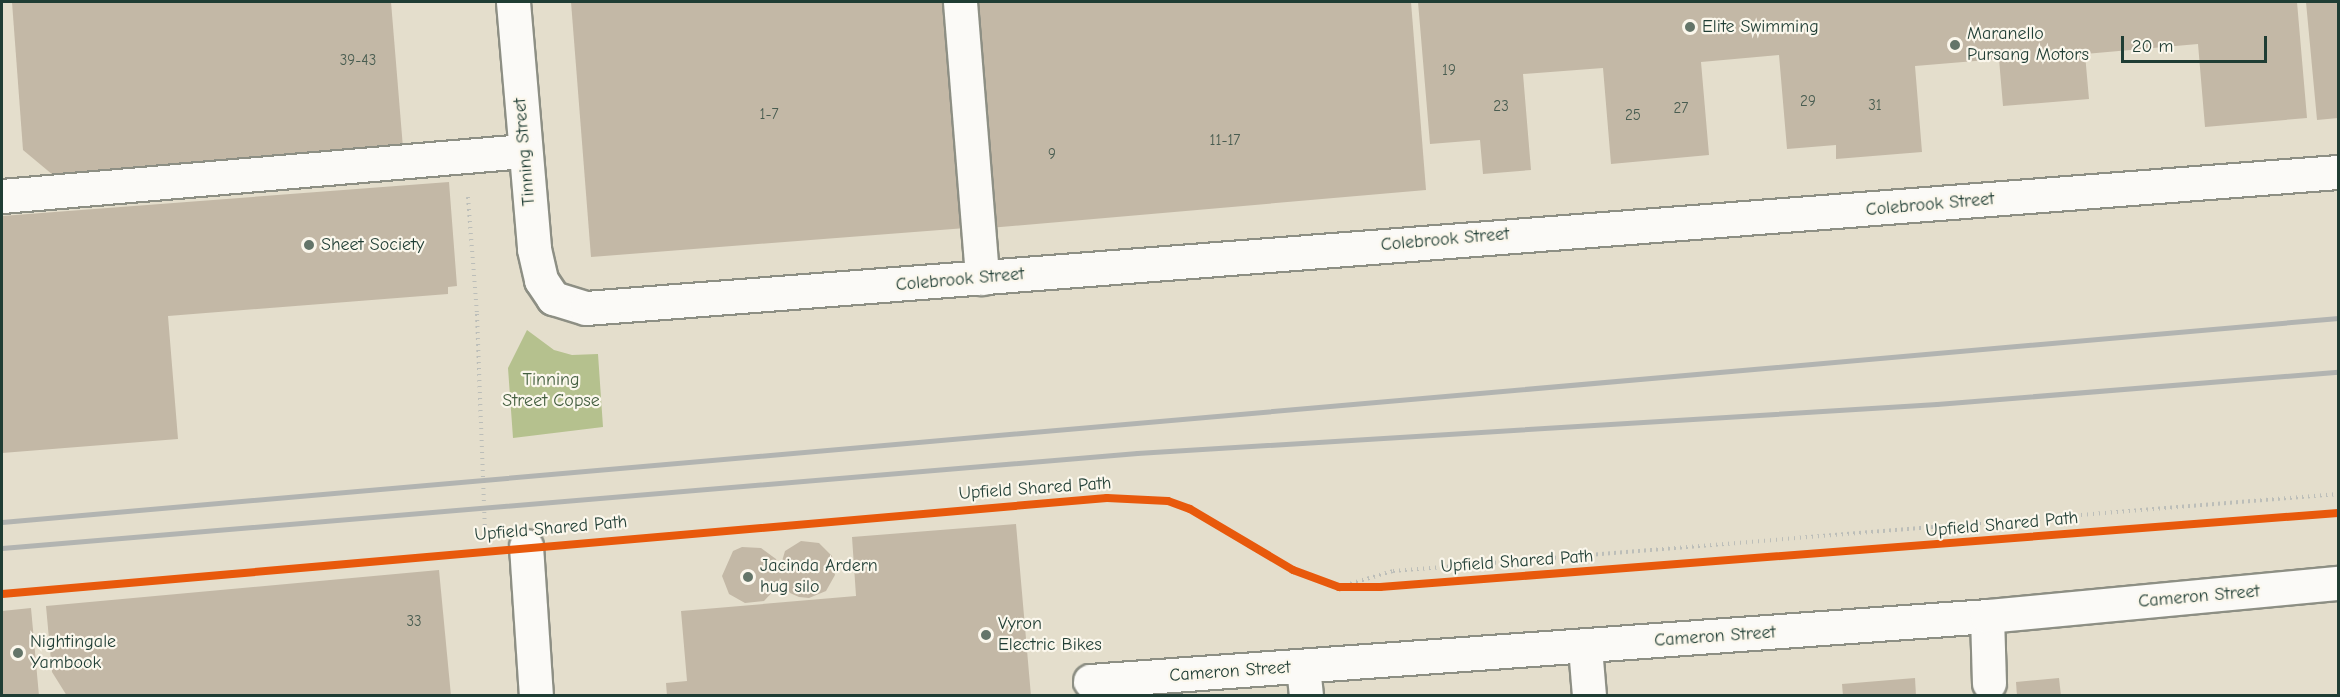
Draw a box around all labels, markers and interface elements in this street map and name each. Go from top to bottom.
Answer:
place label: Elite Swimming [1702,16,1819,38]
marker: Elite Swimming [1683,20,1697,34]
place label: Maranello Pursang Motors [1967,24,2089,66]
scale bar [2124,24,2270,62]
text: 20 m [2132,36,2173,57]
marker: Maranello Pursang Motors [1948,38,1962,52]
house number: 39-43 [340,52,376,70]
house number: 19 [1442,62,1456,80]
house number: 29 [1800,93,1816,111]
street label: Tinning Street [510,97,540,207]
house number: 31 [1868,97,1882,115]
house number: 23 [1493,98,1509,116]
house number: 27 [1674,100,1688,118]
house number: 1-7 [759,106,779,124]
house number: 25 [1625,107,1641,125]
house number: 11-17 [1210,132,1240,150]
house number: 9 [1048,146,1056,164]
street label: Colebrook Street [1865,189,1995,221]
street label: Colebrook Street [1380,224,1510,256]
place label: Sheet Society [321,234,424,256]
marker: Sheet Society [302,238,316,252]
street label: Colebrook Street [895,264,1025,296]
park label: Tinning Street Copse [502,370,600,412]
street label: Upfield Shared Path [958,473,1112,505]
street label: Upfield Shared Path [1925,508,2079,542]
street label: Upfield Shared Path [474,512,628,546]
street label: Upfield Shared Path [1440,546,1594,578]
place label: Jacinda Ardern hug silo [760,556,878,598]
marker: Jacinda Ardern hug silo [741,570,755,584]
street label: Cameron Street [2137,581,2261,613]
house number: 33 [406,613,422,631]
place label: Vyron Electric Bikes [998,614,1102,656]
street label: Cameron Street [1654,622,1776,652]
marker: Vyron Electric Bikes [979,628,993,642]
place label: Nightingale Yambook [30,632,116,674]
marker: Nightingale Yambook [11,646,25,660]
street label: Cameron Street [1169,657,1291,687]

